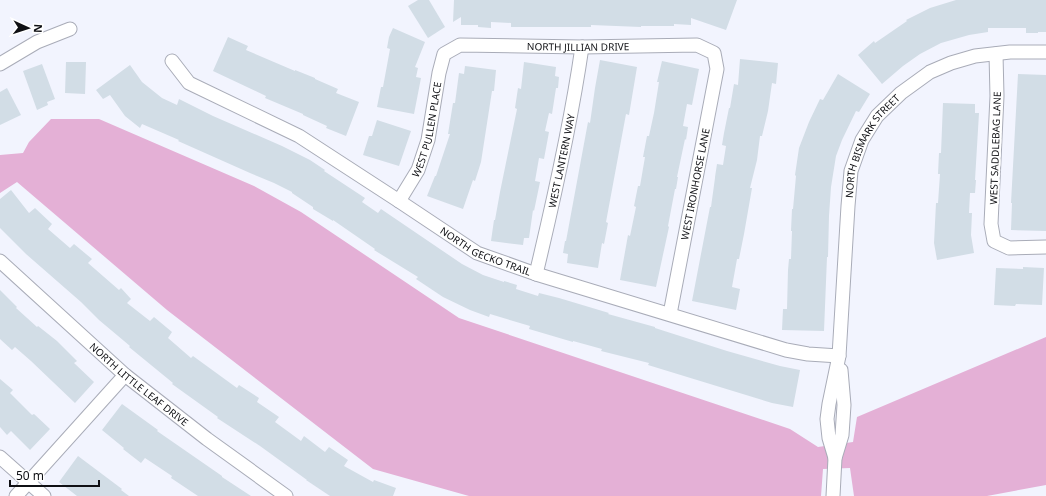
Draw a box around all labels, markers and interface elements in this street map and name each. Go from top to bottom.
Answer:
north arrow [8,8,48,48]
text: N [31,24,46,33]
street label: NORTH JILLIAN DRIVE [527,39,629,54]
street label: WEST PULLEN PLACE [408,81,444,180]
street label: NORTH BISMARK STREET [842,91,903,199]
street label: WEST SADDLEBAG LANE [986,91,1004,205]
street label: WEST LANTERN WAY [545,112,578,209]
street label: WEST IRONHORSE LANE [677,127,713,241]
street label: NORTH GECKO TRAIL [438,223,533,279]
street label: NORTH LITTLE LEAF DRIVE [87,339,192,429]
scale bar [10,462,99,488]
text: 50 m [16,467,44,484]

